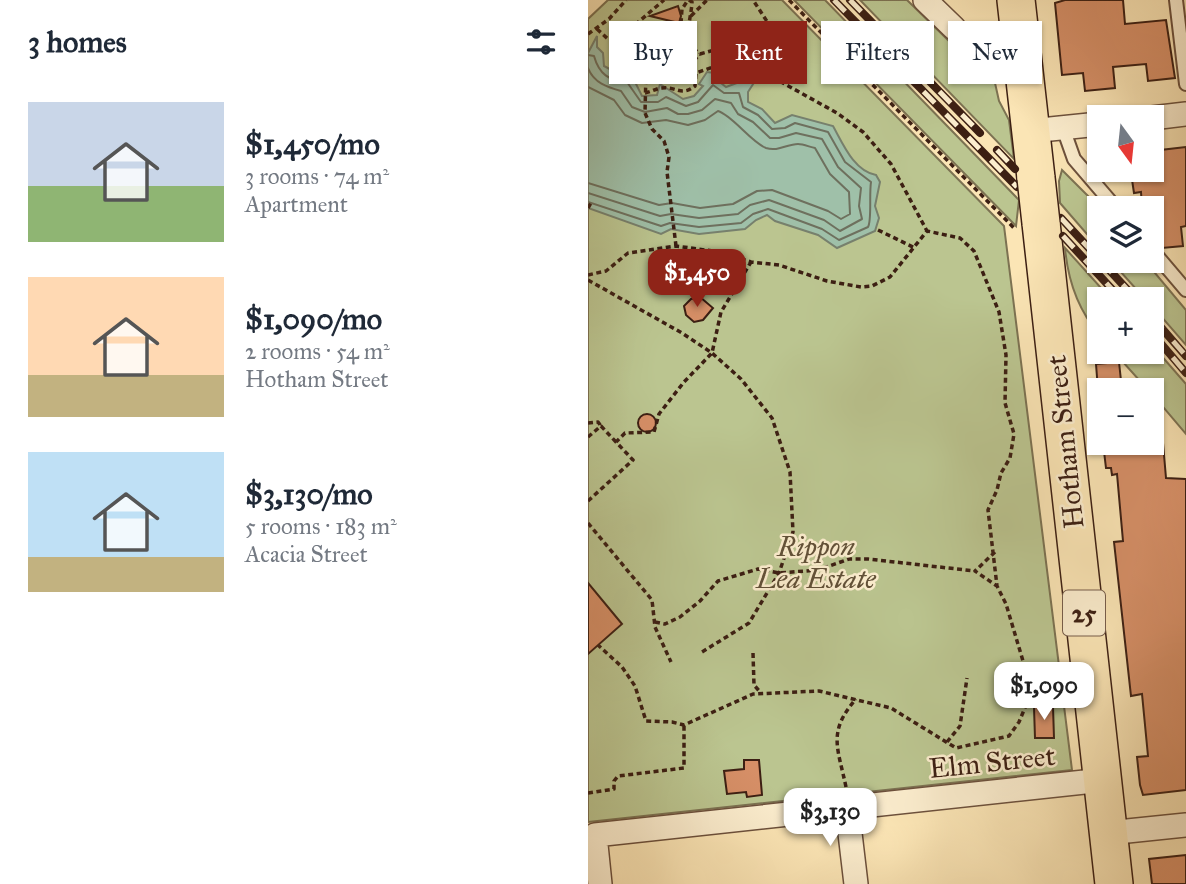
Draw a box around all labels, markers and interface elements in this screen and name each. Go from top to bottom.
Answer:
chip: Buy [609,21,697,84]
chip: Rent [711,21,807,84]
chip: Filters [821,21,934,84]
chip: New [948,21,1042,84]
icon: filters [522,23,560,61]
text: 3 homes [28,24,127,60]
north arrow [1087,105,1164,182]
map controls [1087,105,1164,455]
text: $1,450/mo [245,126,380,162]
icon: home [84,130,168,214]
text: 3 rooms · 74 m² [245,162,389,190]
text: Apartment [245,190,348,218]
button: layers [1087,196,1164,273]
pin: $1,450 [640,250,754,309]
text: $1,450 [664,258,730,286]
button: + [1087,287,1164,364]
text: $1,090/mo [245,301,382,337]
icon: home [84,305,168,389]
text: 2 rooms · 54 m² [245,337,390,365]
street label: Hotham Street [1038,353,1092,531]
text: Hotham Street [245,365,388,393]
button: − [1087,378,1164,455]
text: $3,130/mo [245,476,373,512]
icon: home [84,480,168,564]
text: 5 rooms · 183 m² [245,512,397,540]
park label: Rippon Lea Estate [754,529,876,596]
text: Acacia Street [245,540,368,568]
road number: 25 [1063,590,1105,636]
pin: $1,090 [987,662,1101,722]
text: $1,090 [1010,671,1078,699]
street label: Elm Street [927,738,1057,786]
pin: $3,130 [773,788,887,848]
text: $3,130 [800,797,860,825]

